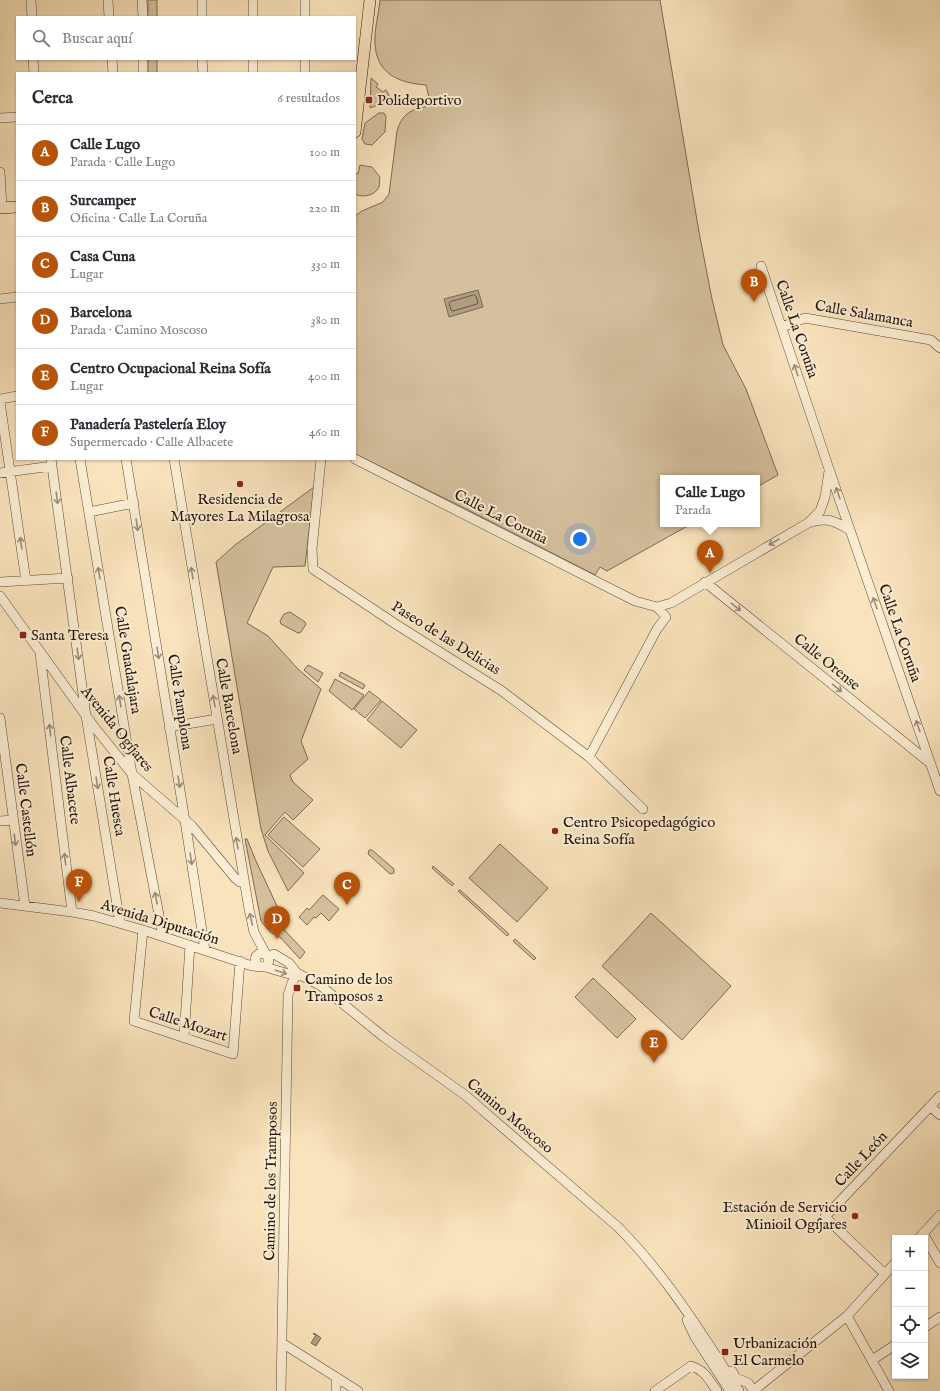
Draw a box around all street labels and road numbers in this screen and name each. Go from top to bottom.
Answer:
street label: Calle La Coruña [771,277,823,381]
street label: Calle Salamanca [813,296,915,332]
street label: Calle La Coruña [451,485,551,549]
street label: Calle La Coruña [874,581,926,685]
street label: Paseo de las Delicias [388,597,504,679]
street label: Calle Guadalajara [110,605,146,716]
street label: Calle Orense [790,629,864,695]
street label: Calle Pamplona [163,653,197,752]
street label: Calle Barcelona [211,656,247,756]
street label: Avenida Ogíjares [76,681,157,776]
street label: Calle Albacete [55,734,85,826]
street label: Calle Huesca [98,754,130,838]
street label: Calle Castellón [11,762,41,858]
street label: Avenida Diputación [98,895,222,949]
street label: Calle Mozart [146,1002,230,1046]
street label: Camino Moscoso [463,1074,557,1158]
street label: Camino de los Tramposos [260,1101,282,1261]
street label: Calle León [830,1127,892,1191]

